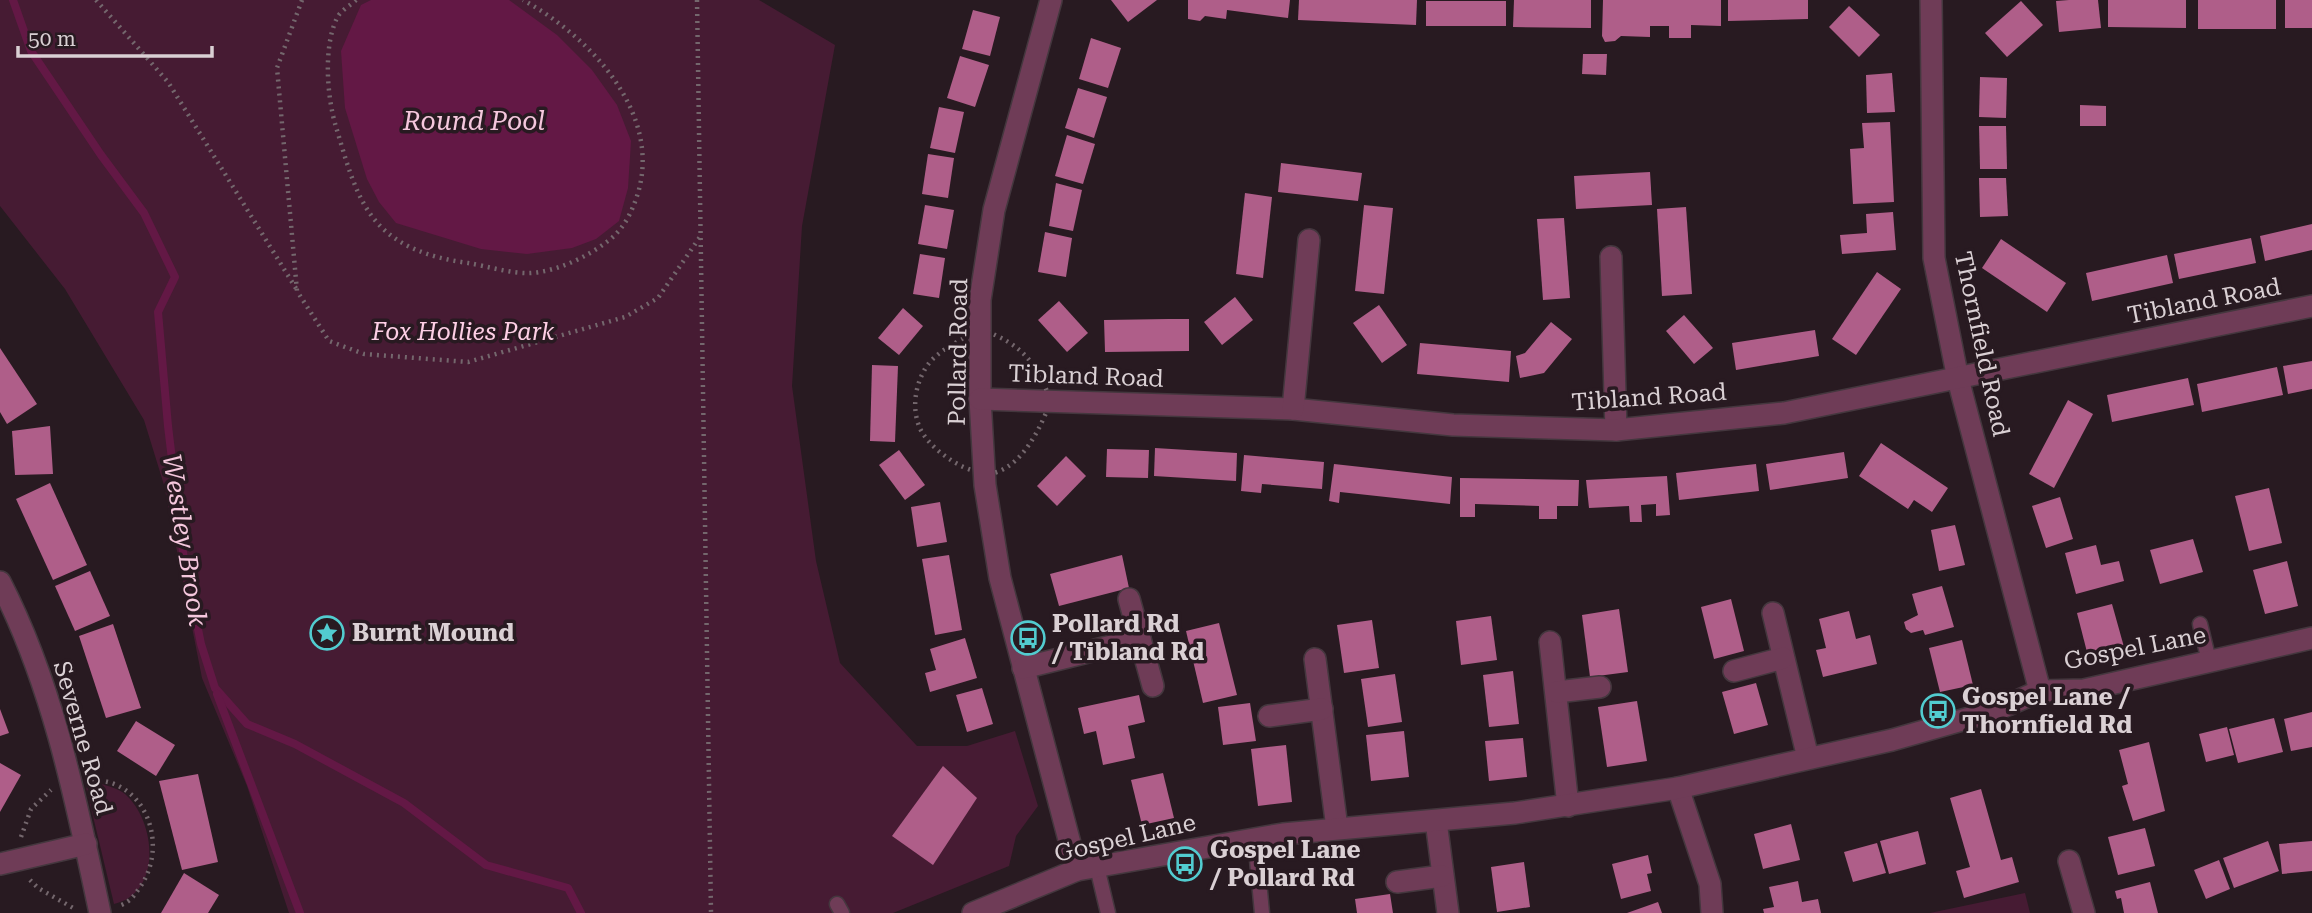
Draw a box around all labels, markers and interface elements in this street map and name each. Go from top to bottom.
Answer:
scale bar [18,14,212,58]
text: 50 m [28,27,76,51]
water label: Round Pool [402,106,545,136]
street label: Thornfield Road [1949,249,2015,439]
street label: Tibland Road [2125,272,2283,330]
street label: Pollard Road [943,278,973,426]
park label: Fox Hollies Park [371,318,554,346]
street label: Tibland Road [1008,359,1164,393]
street label: Tibland Road [1570,378,1728,416]
water label: Westley Brook [157,452,214,629]
place label: Pollard Rd / Tibland Rd [1051,610,1204,666]
place icon: Burnt Mound [308,614,346,652]
place label: Burnt Mound [352,619,514,647]
bus stop icon: Pollard Rd / Tibland Rd [1009,619,1047,657]
street label: Gospel Lane [2062,621,2208,675]
street label: Severne Road [48,658,118,818]
place label: Gospel Lane / Thornfield Rd [1962,683,2132,739]
bus stop icon: Gospel Lane / Thornfield Rd [1919,692,1957,730]
street label: Gospel Lane [1052,808,1198,868]
place label: Gospel Lane / Pollard Rd [1209,836,1361,892]
bus stop icon: Gospel Lane / Pollard Rd [1166,845,1204,883]

